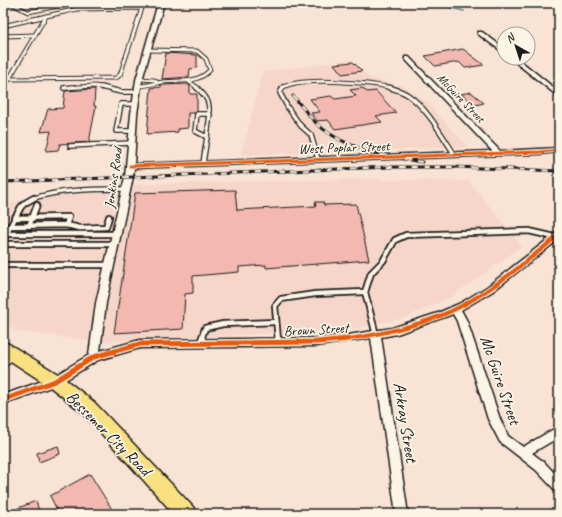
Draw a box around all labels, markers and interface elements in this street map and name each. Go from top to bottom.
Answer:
north arrow [496,26,536,66]
text: N [503,29,518,46]
street label: McGuire Street [434,70,489,127]
street label: West Poplar Street [298,137,391,158]
street label: Jenkins Road [101,144,127,211]
street label: Brown Street [283,319,351,340]
street label: Mc Guire Street [476,333,526,430]
street label: Arkray Street [389,381,423,466]
street label: Bessemer City Road [62,386,157,482]

